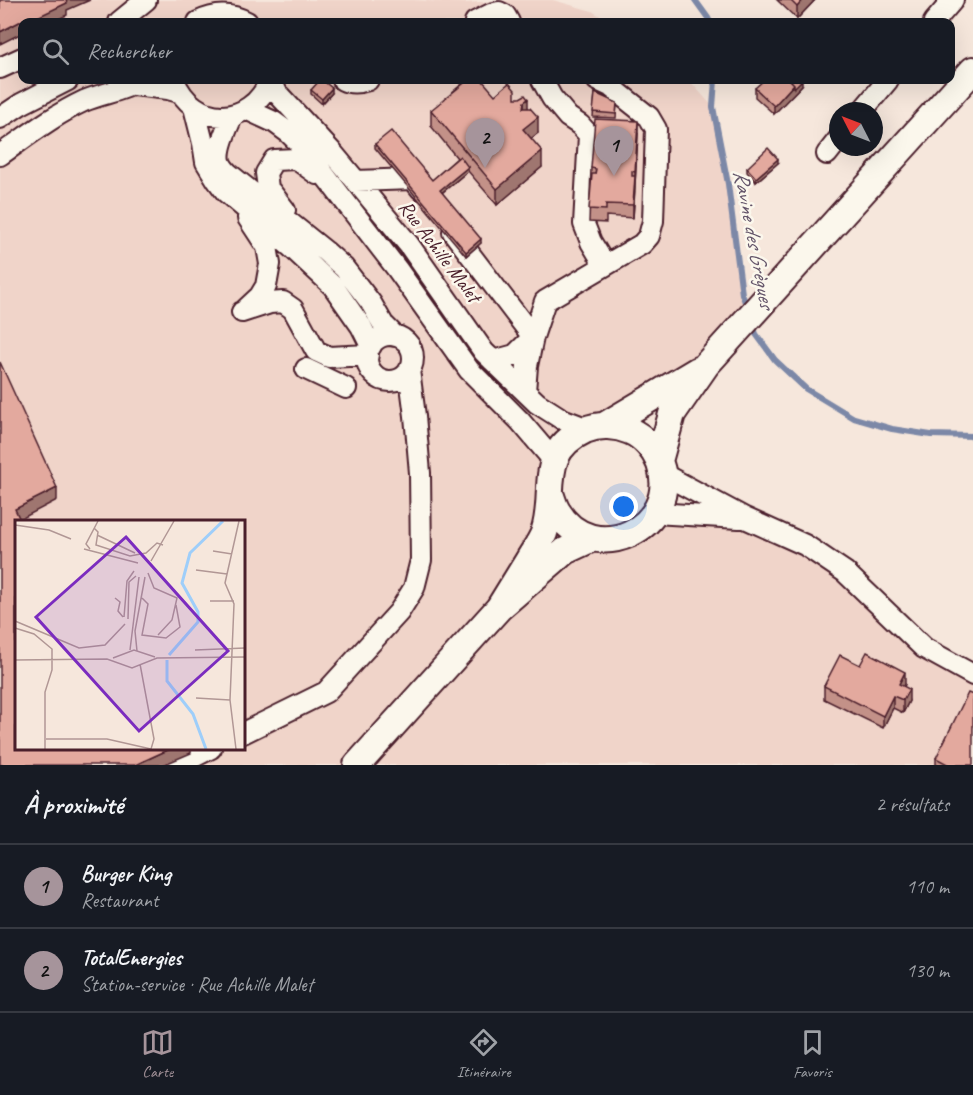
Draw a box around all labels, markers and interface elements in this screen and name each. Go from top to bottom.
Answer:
search box [18,18,955,84]
icon: search [39,35,72,68]
text: Rechercher [87,37,171,65]
north arrow [829,102,883,156]
pin: 2 [466,118,504,168]
pin: 1 [594,126,634,176]
water label: Ravine des Grègues [727,168,782,314]
street label: Rue Achille Malet [393,195,489,310]
your location [609,492,638,521]
inset map [15,520,244,750]
text: À proximité [24,788,123,821]
text: 2 résultats [876,792,949,817]
text: Burger King [81,860,171,888]
text: 1 [39,874,48,899]
text: 110 m [906,874,949,899]
text: Restaurant [81,888,158,913]
text: TotalEnergies [81,944,182,972]
text: 2 [39,958,48,983]
text: 130 m [906,958,949,983]
text: Station-service · Rue Achille Malet [81,972,313,997]
tab: Carte [141,1026,174,1082]
tab: Itinéraire [457,1026,511,1082]
tab: Favoris [793,1026,832,1082]

